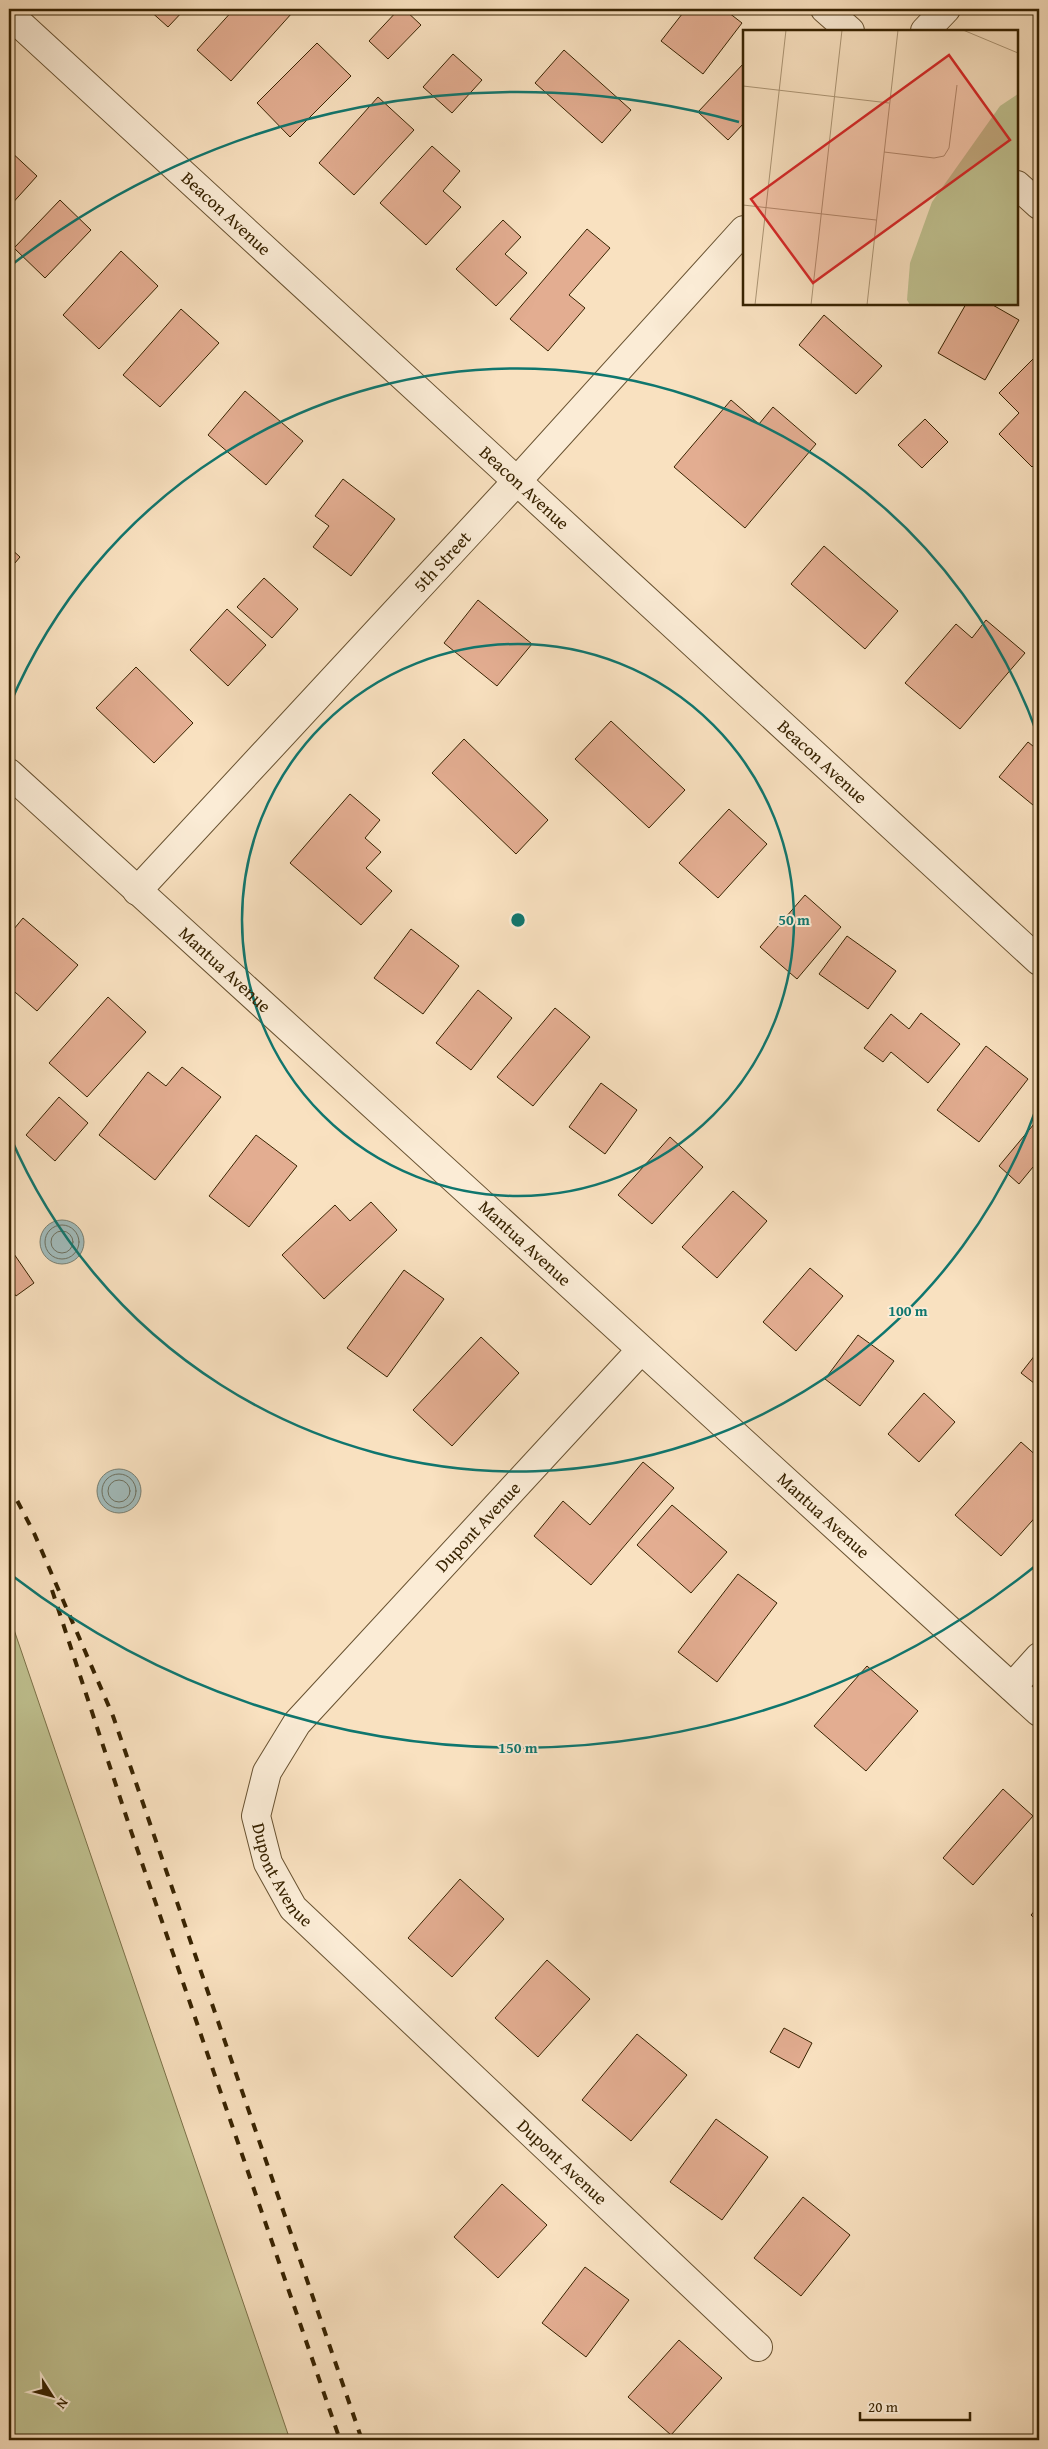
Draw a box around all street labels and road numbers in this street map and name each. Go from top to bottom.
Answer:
street label: Beacon Avenue [175,165,278,262]
street label: Beacon Avenue [474,439,576,536]
street label: 5th Street [407,524,478,598]
street label: Beacon Avenue [772,713,874,810]
street label: Mantua Avenue [173,920,278,1019]
street label: Mantua Avenue [473,1193,578,1292]
street label: Mantua Avenue [771,1466,876,1565]
street label: Dupont Avenue [428,1475,527,1578]
street label: Dupont Avenue [245,1820,319,1933]
street label: Dupont Avenue [511,2112,614,2211]

